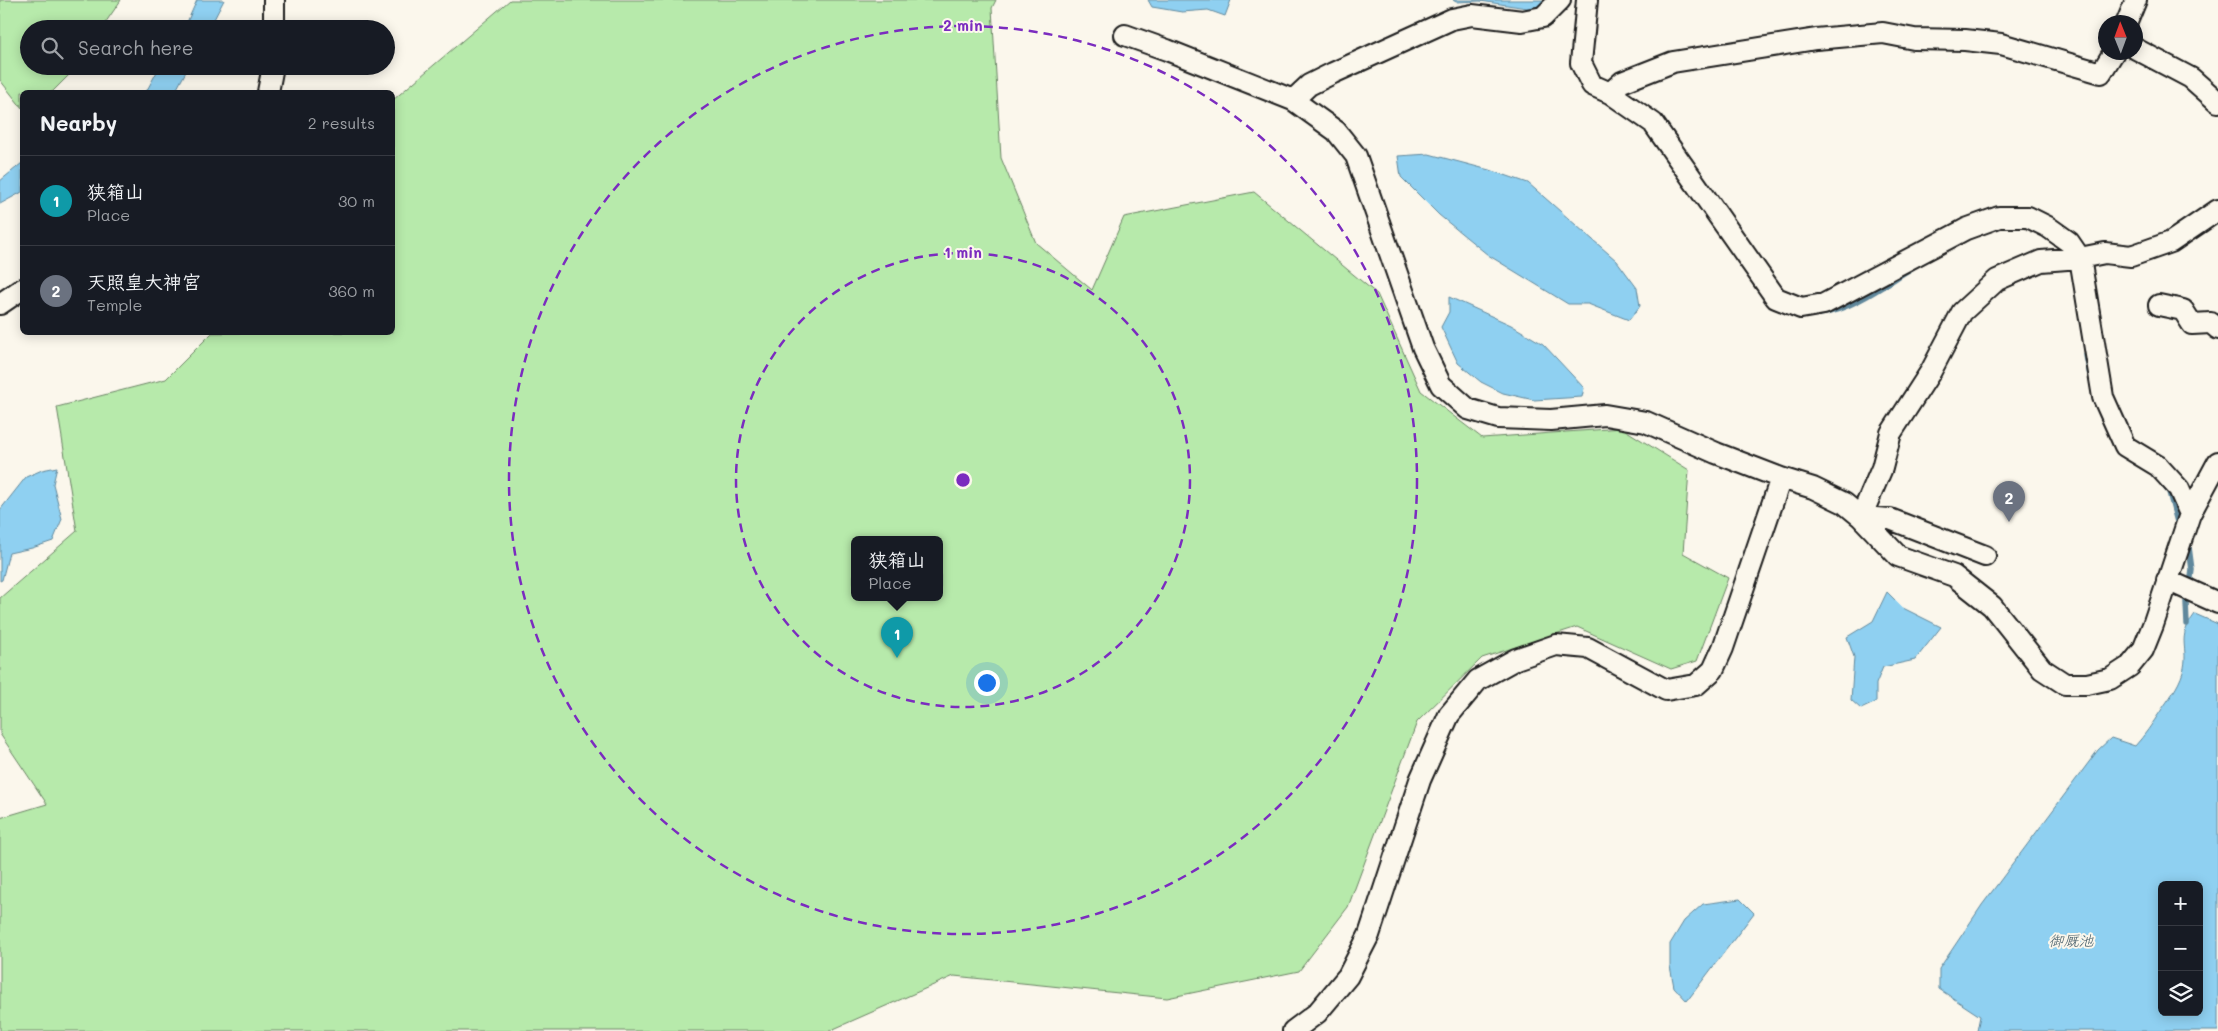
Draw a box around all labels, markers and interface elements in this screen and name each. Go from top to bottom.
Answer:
text: 2 min [943,15,983,35]
north arrow [2098,15,2143,60]
search box [20,20,395,75]
icon: search [38,34,66,62]
text: Search here [78,35,194,60]
text: Nearby [40,109,117,136]
text: 2 results [308,112,375,133]
text: 狭箱山 [87,179,144,204]
text: 1 [52,190,60,211]
text: 30 m [338,190,375,211]
text: Place [87,204,130,225]
text: 1 min [944,242,982,262]
text: 天照皇大神宮 [87,269,201,294]
text: 2 [52,280,60,301]
text: 360 m [328,280,375,301]
text: Temple [87,294,142,315]
centre of rings [954,471,972,489]
pin: 2 [1993,481,2025,522]
popup [851,536,943,601]
text: 狭箱山 [868,547,926,572]
text: Place [868,572,912,593]
pin: 1 [881,617,913,658]
your location [974,670,1000,696]
map controls [2158,881,2203,1016]
button: + [2158,881,2203,926]
button: − [2158,926,2203,971]
water label: 御厩池 [2048,930,2094,950]
button: layers [2158,971,2203,1016]

